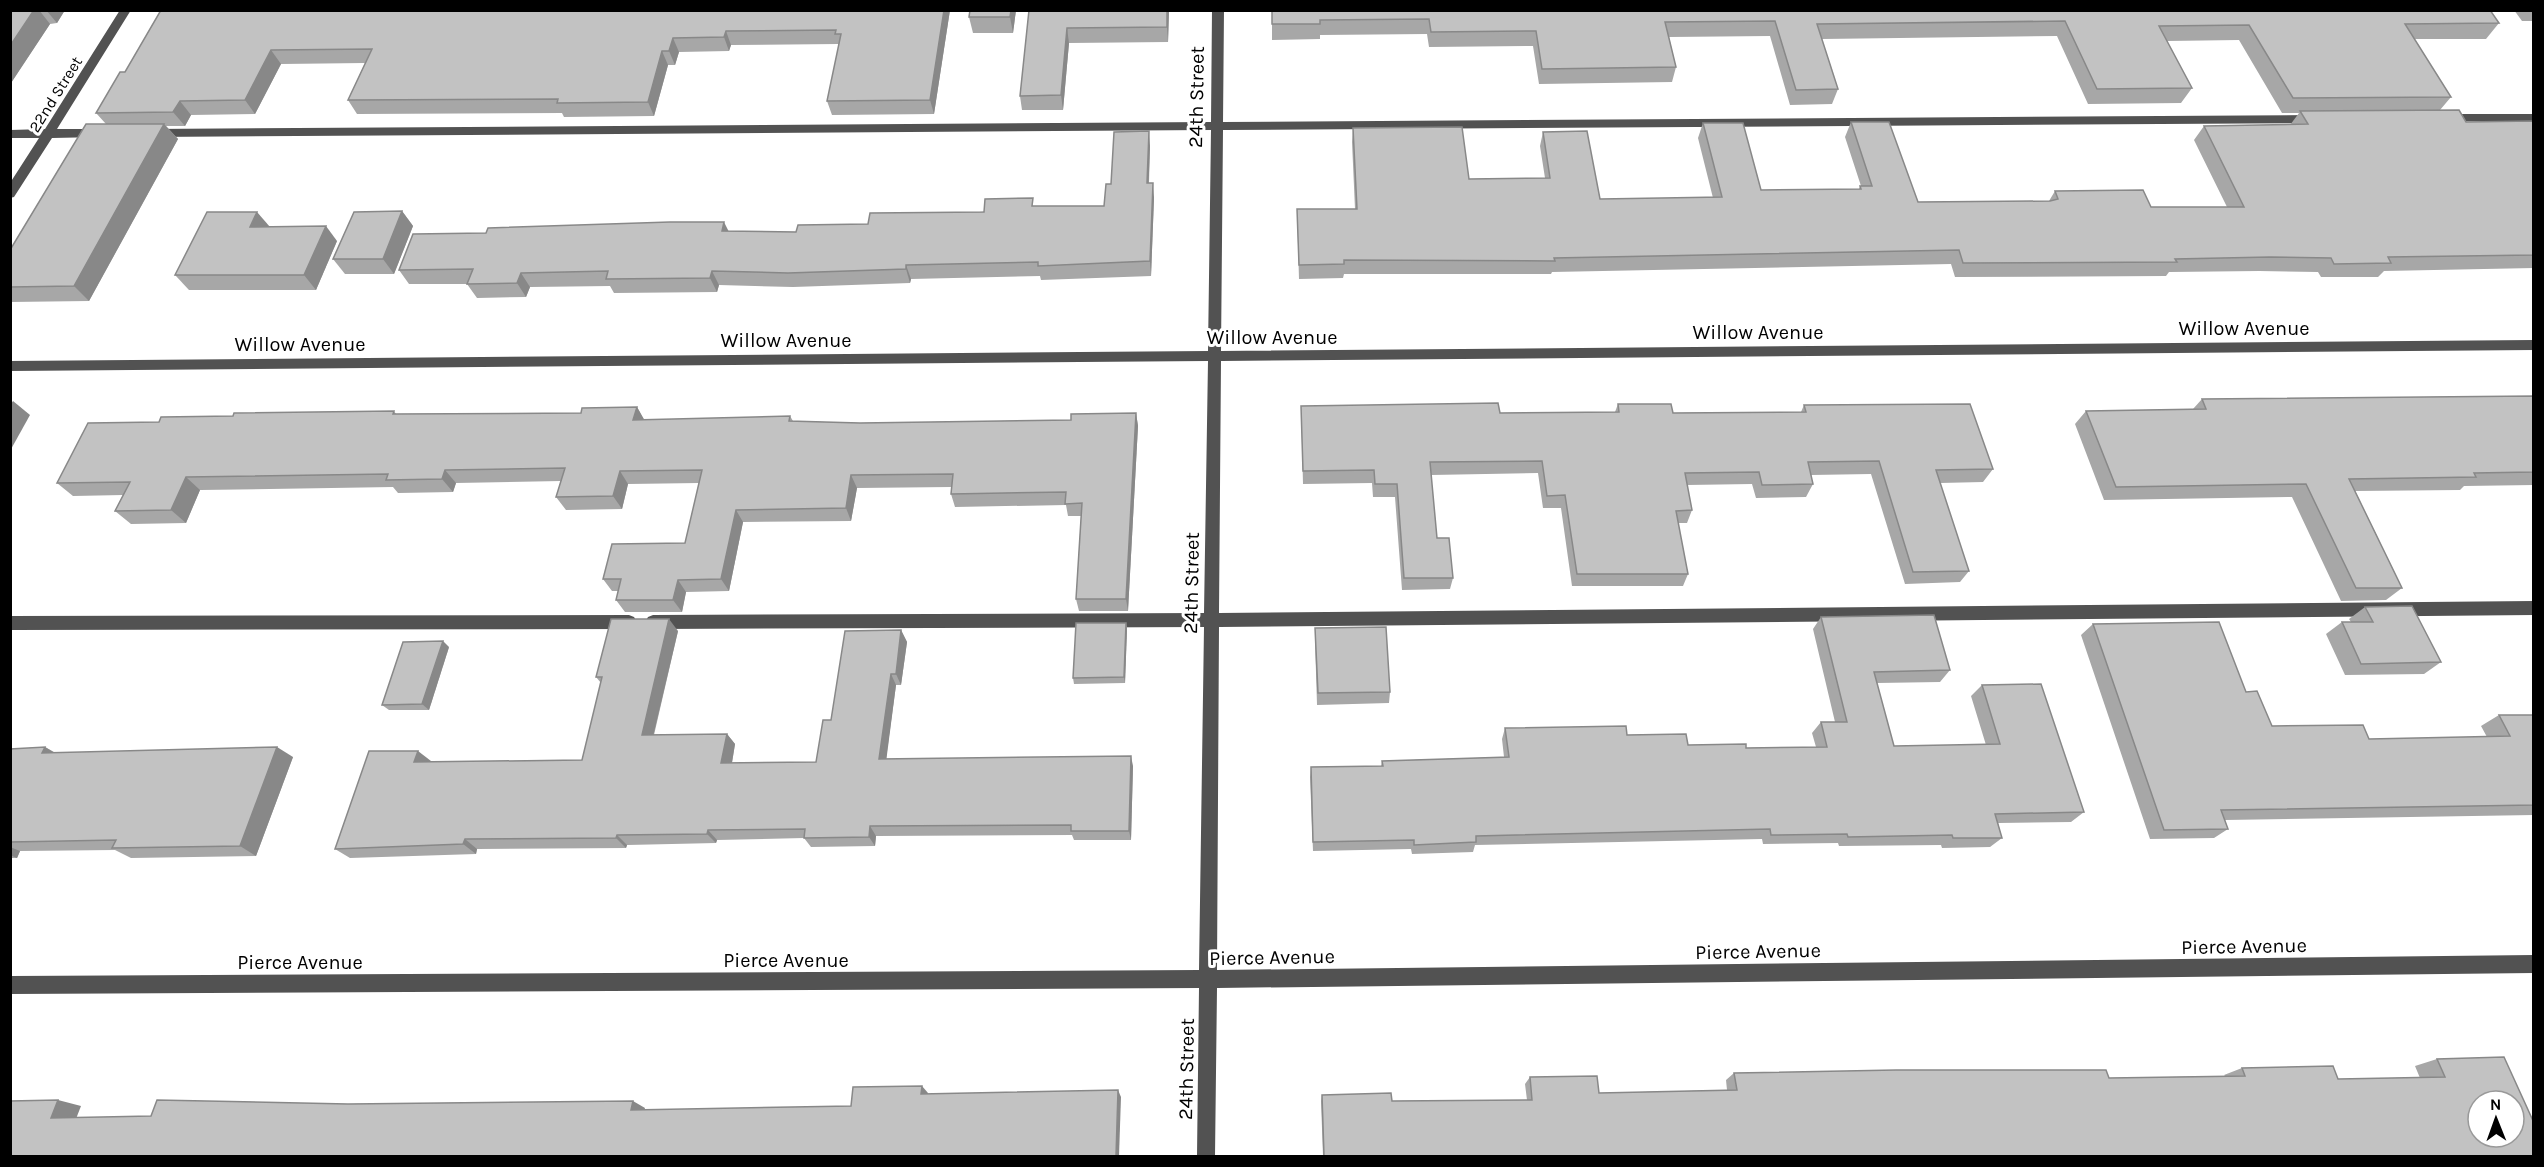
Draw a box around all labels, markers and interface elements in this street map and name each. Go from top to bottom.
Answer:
street label: 24th Street [1184,45,1209,148]
street label: 22nd Street [25,53,86,136]
street label: Willow Avenue [2178,317,2310,340]
street label: Willow Avenue [1692,321,1824,344]
street label: Willow Avenue [1206,326,1338,349]
street label: Willow Avenue [720,329,852,352]
street label: Willow Avenue [234,333,366,356]
street label: 24th Street [1179,531,1204,634]
street label: Pierce Avenue [2181,934,2307,959]
street label: Pierce Avenue [1695,939,1821,964]
street label: Pierce Avenue [1209,945,1335,970]
street label: Pierce Avenue [723,949,849,972]
street label: Pierce Avenue [237,951,363,974]
street label: 24th Street [1174,1017,1199,1120]
north arrow [2466,1089,2526,1149]
text: N [2490,1095,2502,1114]

